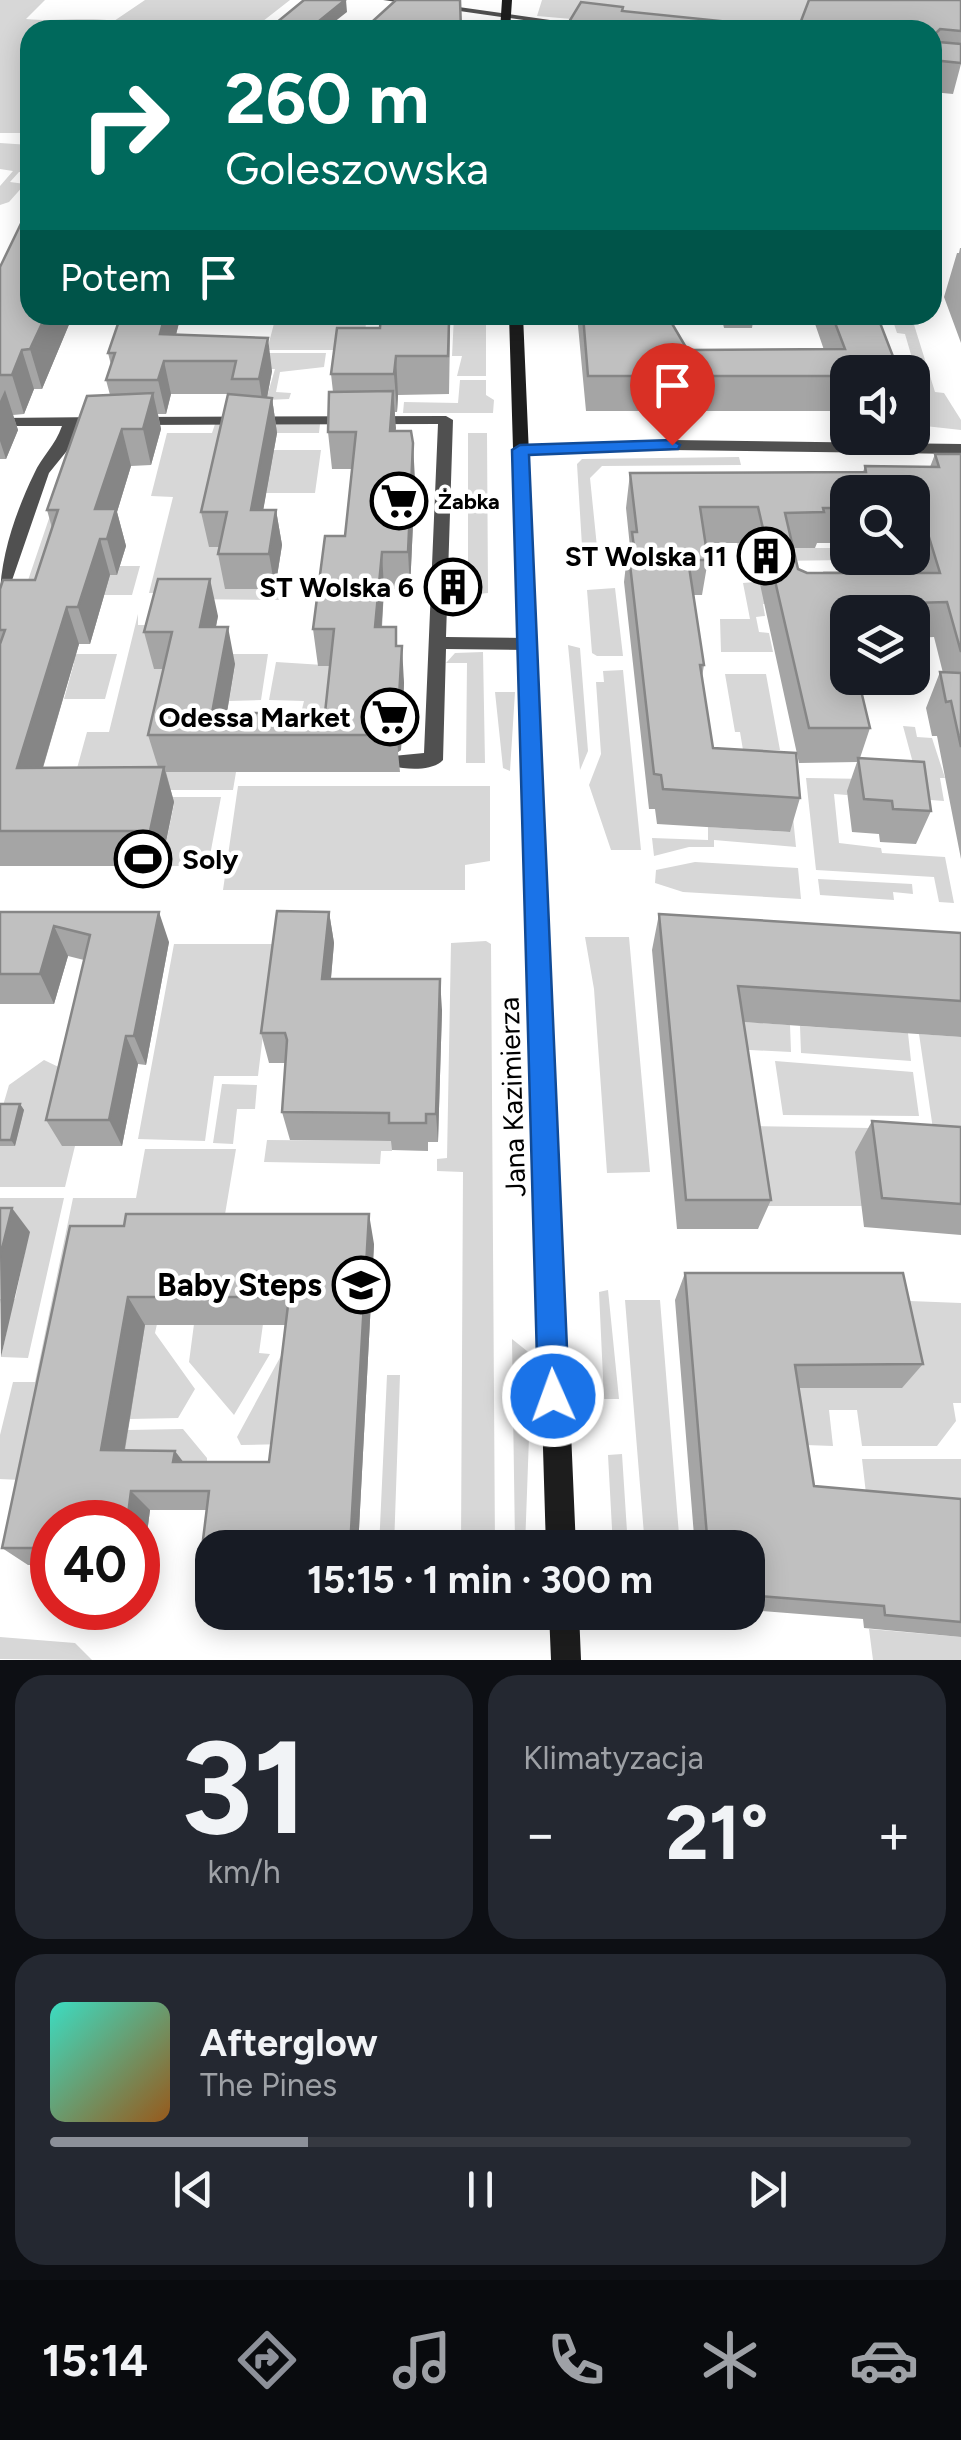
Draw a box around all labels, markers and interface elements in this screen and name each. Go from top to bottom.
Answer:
text: 260 m [225,56,429,141]
icon: right [60,60,190,190]
text: Goleszowska [225,141,489,195]
icon: arrive [191,250,246,305]
text: Potem [60,255,171,301]
pin [630,343,715,446]
map controls [830,355,930,695]
button: sound [830,355,930,455]
icon: arrive [645,358,700,413]
supermarket icon: Żabka [369,471,429,531]
button: search [830,475,930,575]
place label: Żabka [438,488,500,515]
building icon: ST Wolska 11 [736,526,796,586]
place label: ST Wolska 11 [565,539,727,573]
building icon: ST Wolska 6 [423,557,483,617]
place label: ST Wolska 6 [259,570,414,604]
button: layers [830,595,930,695]
supermarket icon: Odessa Market [360,687,420,747]
place label: Odessa Market [159,700,351,734]
sports icon: Soly [113,829,173,889]
place label: Soly [182,842,239,876]
street label: Jana Kazimierza [492,996,532,1198]
school or university icon: Baby Steps [331,1255,391,1315]
place label: Baby Steps [157,1266,322,1304]
position arrow [501,1344,605,1448]
speed limit sign: 40 [30,1500,160,1630]
text: 15:15 · 1 min · 300 m [307,1557,653,1603]
text: 31 [180,1710,308,1866]
text: Klimatyzacja [523,1739,704,1777]
text: 21° [665,1788,769,1878]
text: − [523,1801,557,1867]
text: + [877,1801,911,1867]
text: km/h [207,1853,281,1891]
text: Afterglow [200,2020,378,2066]
text: The Pines [200,2066,337,2104]
icon: previous [166,2162,221,2217]
icon: pause [453,2162,508,2217]
icon: next [740,2162,795,2217]
icon: directions [232,2325,302,2395]
icon: music [387,2325,457,2395]
icon: phone [541,2325,611,2395]
icon: climate [695,2325,765,2395]
icon: car [849,2325,919,2395]
text: 15:14 [42,2333,148,2387]

